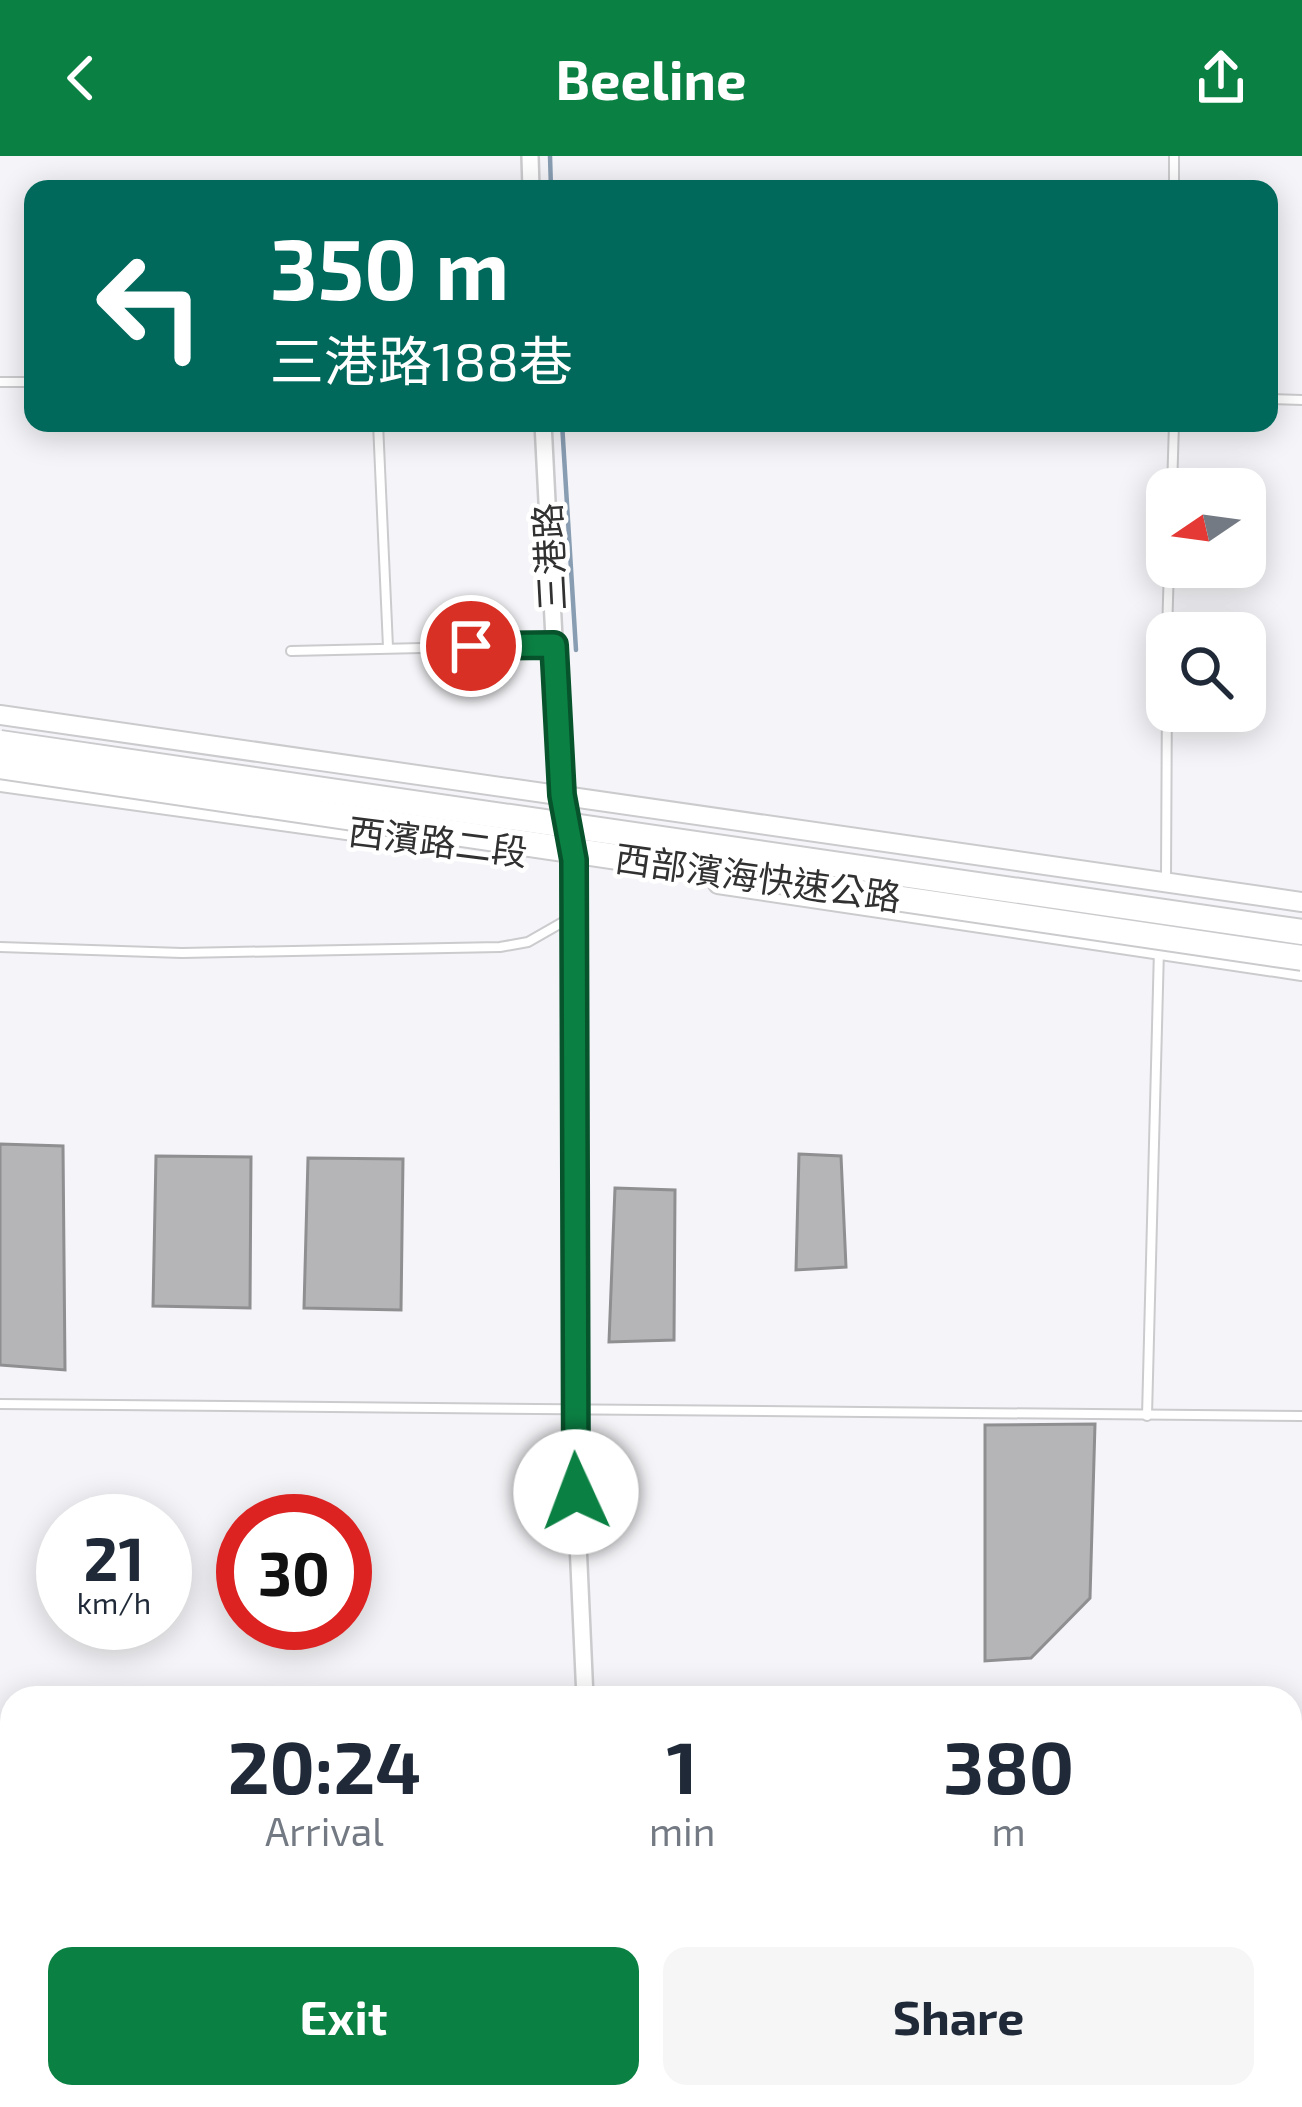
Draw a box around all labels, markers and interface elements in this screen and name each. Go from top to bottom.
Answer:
icon: back [48,45,114,111]
icon: share [1188,45,1254,111]
text: Beeline [556,46,747,111]
text: 350 m [270,216,509,317]
icon: left [72,228,228,384]
text: 三港路188巷 [270,327,573,392]
north arrow [1146,468,1266,588]
map controls [1146,468,1266,732]
street label: 三港路 [524,502,573,612]
pin [420,595,522,697]
button: search [1146,612,1266,732]
icon: arrive [438,613,504,679]
street label: 西濱路二段 [346,808,530,873]
street label: 西部濱海快速公路 [613,835,904,918]
position arrow [513,1429,639,1555]
speed limit sign: 30 [216,1494,372,1650]
text: 21 [84,1521,144,1593]
text: km/h [77,1584,151,1620]
text: 20:24 [228,1722,421,1808]
text: 1 [667,1722,698,1808]
text: 380 [943,1722,1074,1808]
text: Arrival [265,1807,384,1854]
text: min [649,1807,715,1854]
text: m [992,1807,1026,1854]
button: Exit [48,1947,639,2085]
button: Share [663,1947,1254,2085]

